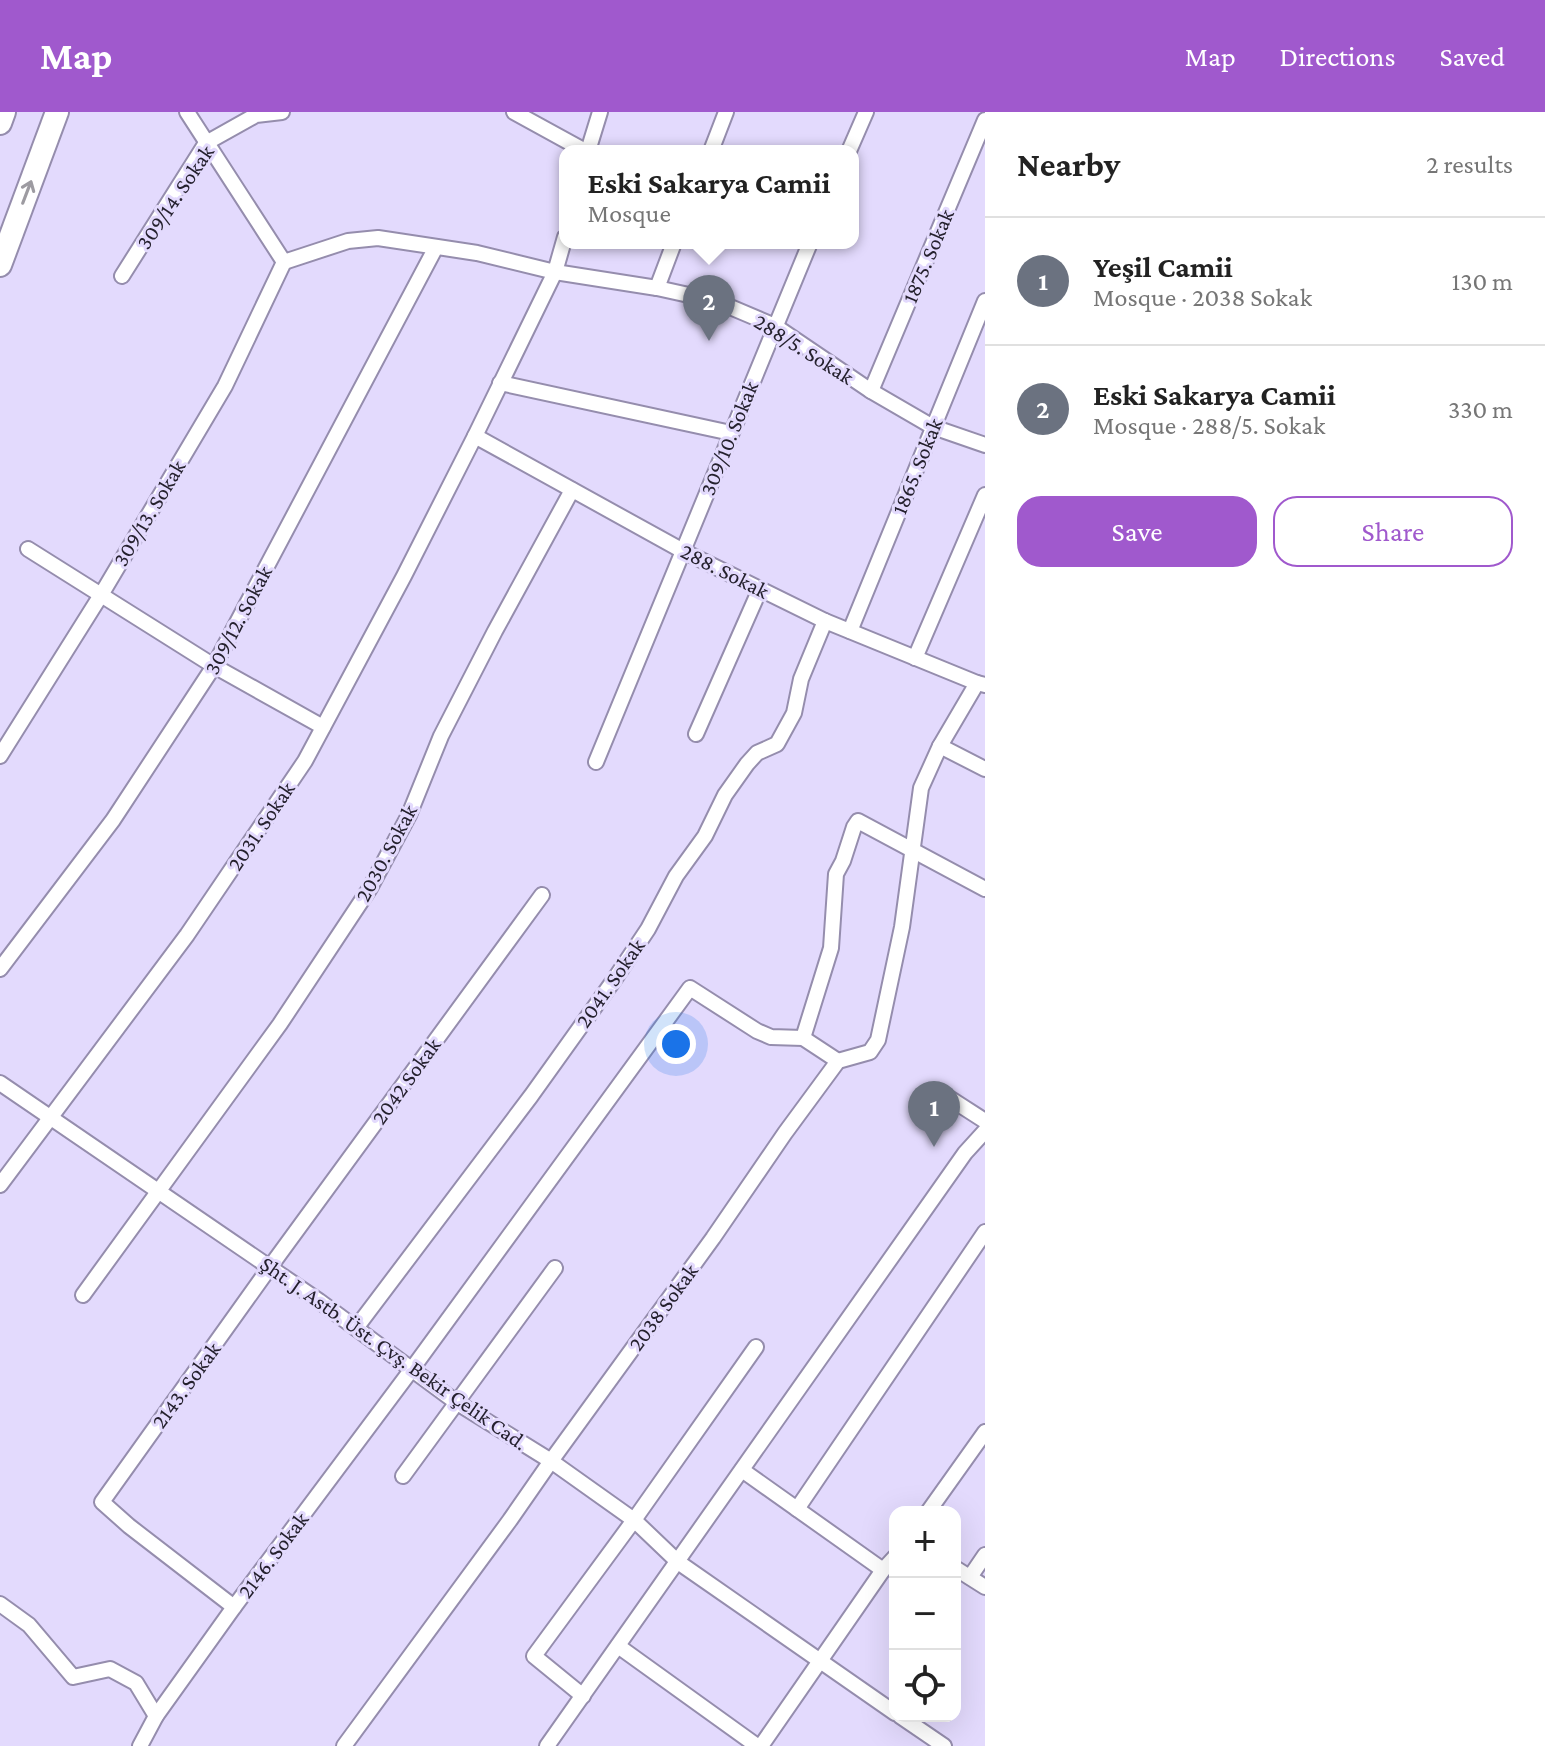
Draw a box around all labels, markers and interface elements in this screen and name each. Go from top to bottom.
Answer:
text: Map [40,35,113,77]
text: Map [1185,41,1236,72]
text: Directions [1280,41,1395,72]
text: Saved [1439,41,1505,72]
street label: 309/14. Sokak [131,140,219,254]
popup [559,145,859,249]
text: Nearby [1017,146,1120,183]
text: 2 results [1426,150,1513,179]
text: Eski Sakarya Camii [588,166,830,199]
one-way arrow [21,180,35,205]
text: Mosque [588,199,671,228]
street label: 1875. Sokak [897,205,959,307]
text: Yeşil Camii [1093,250,1233,283]
text: 1 [1038,267,1048,296]
text: 130 m [1452,267,1513,296]
pin: 2 [683,275,735,341]
text: Mosque · 2038 Sokak [1093,283,1312,312]
street label: 288/5. Sokak [750,309,859,390]
street label: 309/10. Sokak [695,377,763,499]
text: Eski Sakarya Camii [1093,378,1336,411]
text: 2 [1036,395,1050,424]
text: 330 m [1448,395,1513,424]
text: Mosque · 288/5. Sokak [1093,411,1325,440]
street label: 1865. Sokak [886,414,948,518]
street label: 309/13. Sokak [108,455,191,571]
button: Save [1017,496,1257,567]
button: Share [1273,496,1513,567]
street label: 288. Sokak [677,538,774,604]
street label: 309/12. Sokak [199,561,277,679]
street label: 2031. Sokak [222,776,300,875]
street label: 2030. Sokak [350,800,422,906]
street label: 2041. Sokak [570,933,650,1032]
your location [656,1024,696,1064]
street label: 2042 Sokak [366,1032,446,1129]
pin: 1 [908,1081,960,1147]
street label: Şht. J. Astb. Üst. Çvş. Bekir Çelik Cad. [256,1251,532,1455]
street label: 2038 Sokak [623,1258,703,1355]
street label: 2143. Sokak [146,1337,226,1433]
map controls [889,1506,961,1722]
button: + [889,1506,961,1578]
street label: 2146. Sokak [232,1507,314,1603]
button: − [889,1578,961,1650]
button: locate [889,1650,961,1722]

